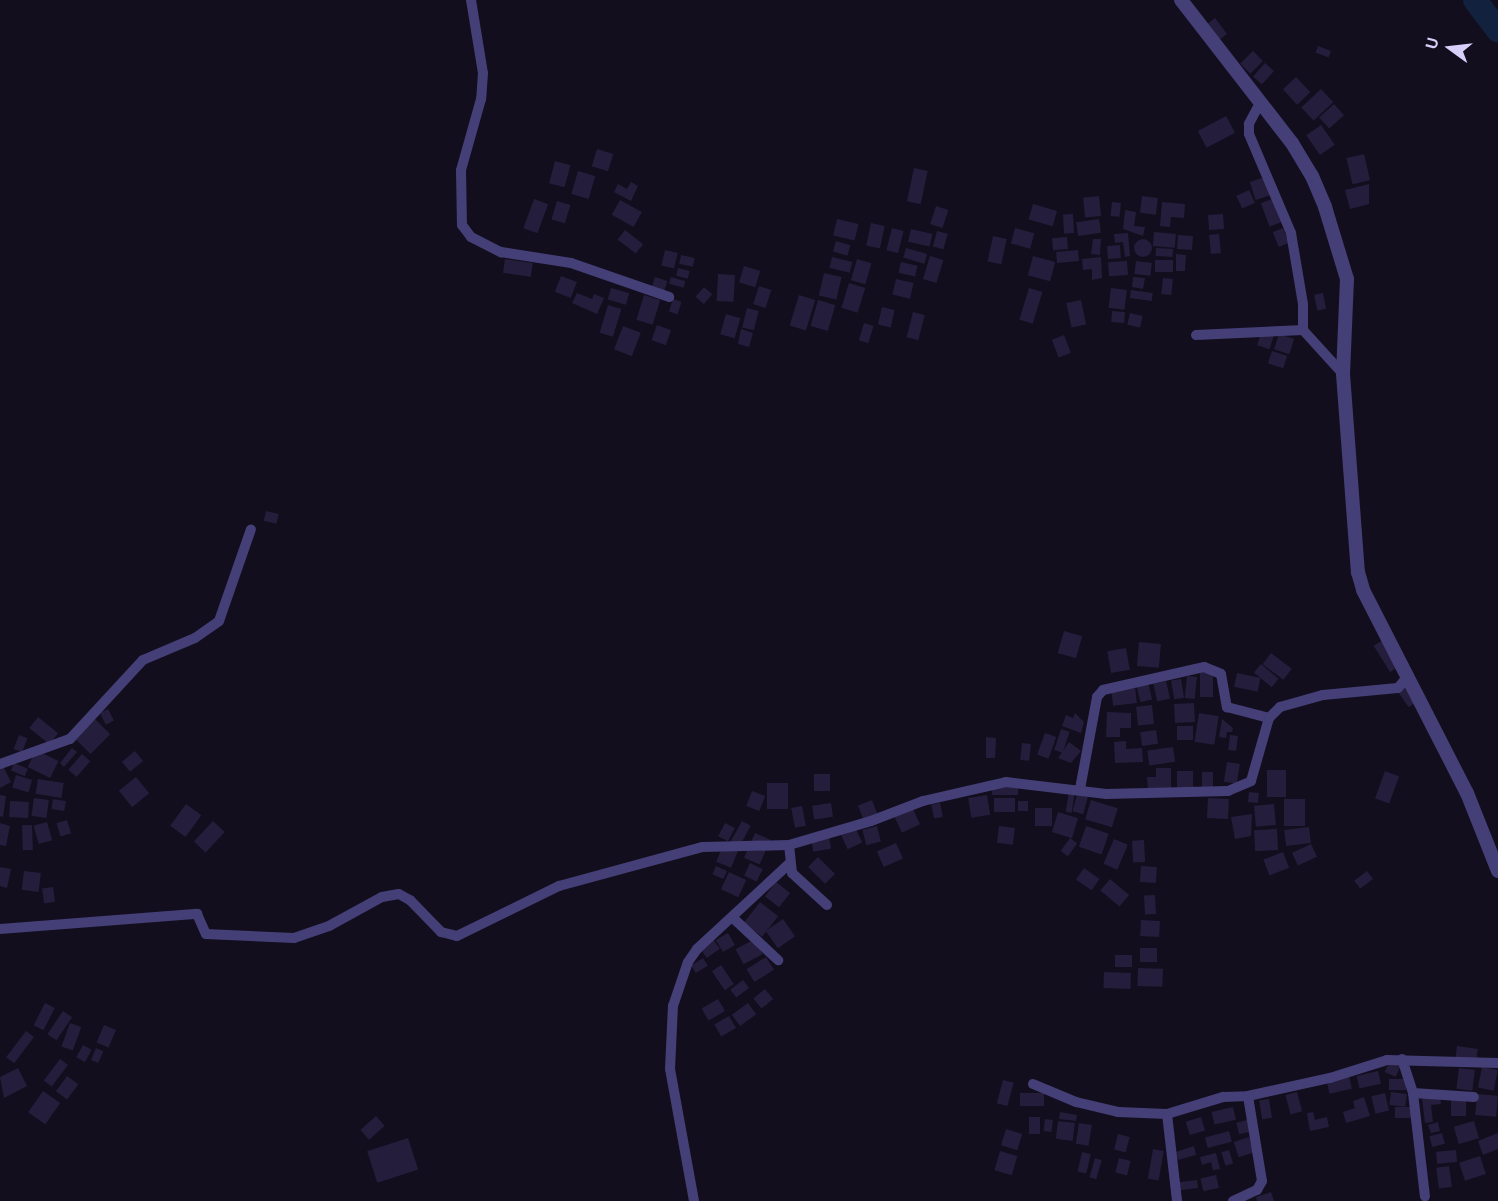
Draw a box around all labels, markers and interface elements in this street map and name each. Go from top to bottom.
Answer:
north arrow [1420,18,1480,78]
text: U [1421,35,1444,51]

